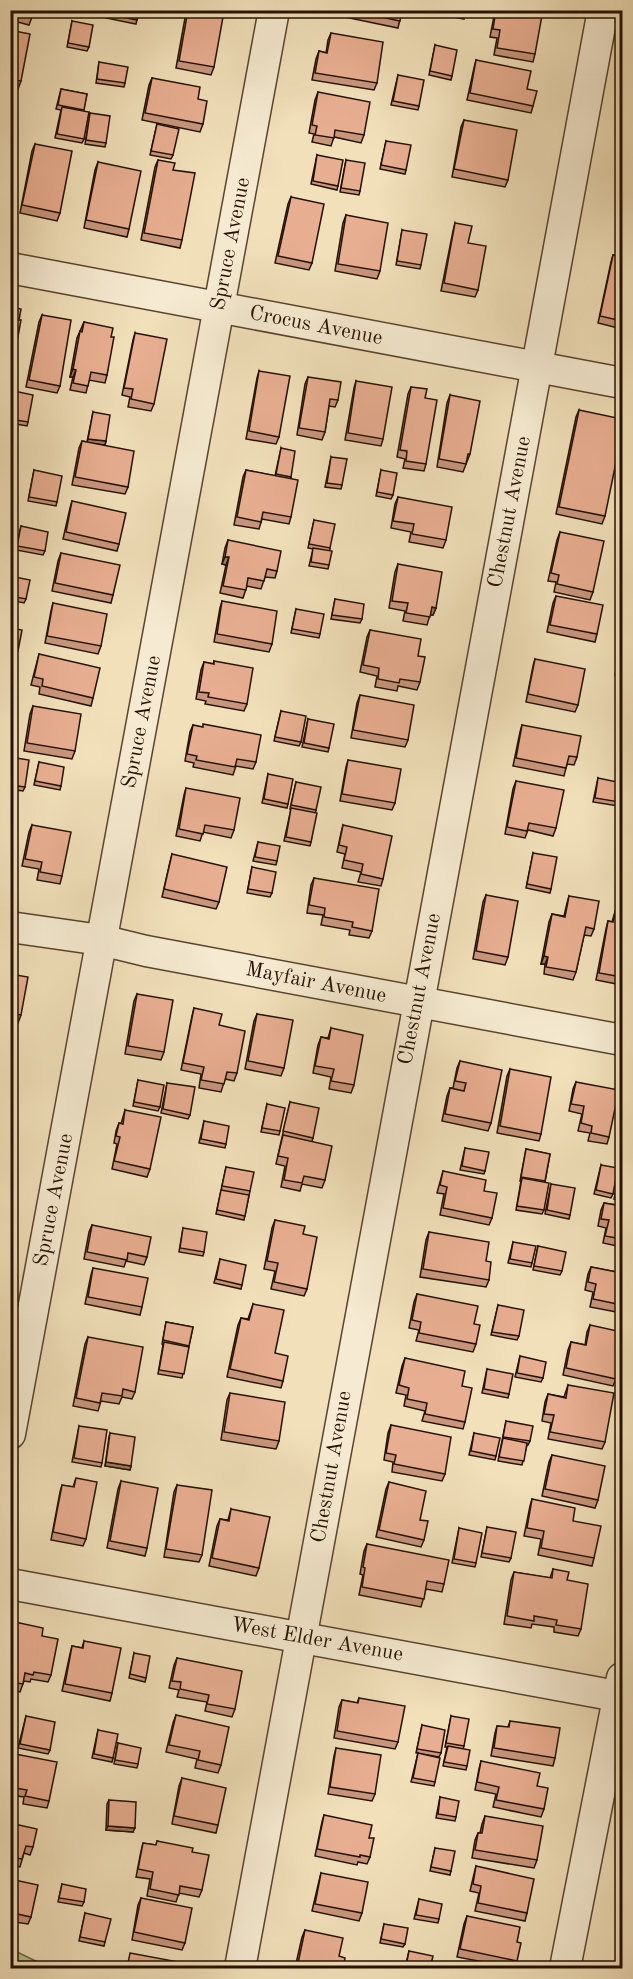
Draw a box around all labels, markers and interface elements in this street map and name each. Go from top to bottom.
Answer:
street label: Spruce Avenue [208,176,254,312]
street label: Crocus Avenue [248,303,384,349]
street label: Chestnut Avenue [485,434,535,590]
street label: Spruce Avenue [119,654,165,790]
street label: Chestnut Avenue [395,911,445,1067]
street label: Mayfair Avenue [244,959,388,1007]
street label: Spruce Avenue [31,1132,77,1268]
street label: Chestnut Avenue [308,1389,356,1545]
street label: West Elder Avenue [229,1615,405,1665]

